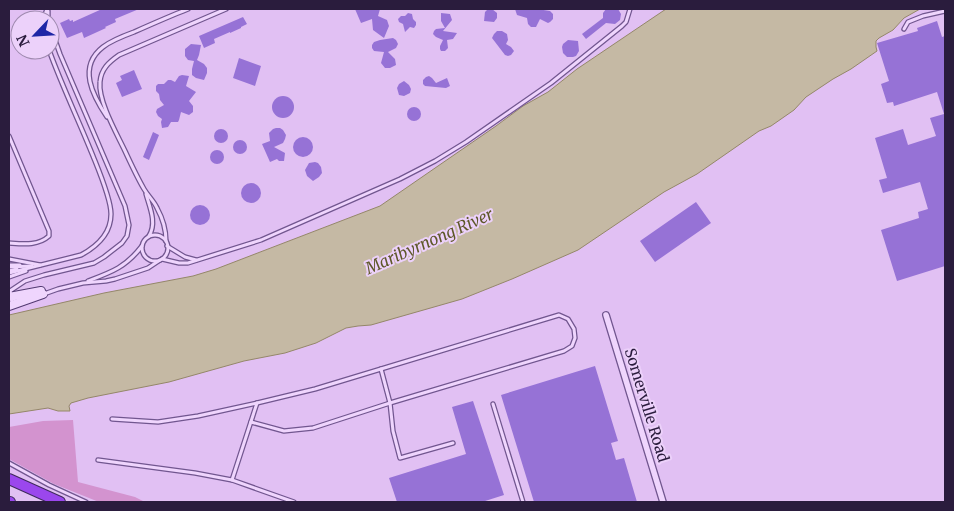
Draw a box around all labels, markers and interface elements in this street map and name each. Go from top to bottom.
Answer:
north arrow [10,10,60,60]
text: N [13,32,34,49]
water label: Maribyrnong River [361,204,496,279]
street label: Somerville Road [621,346,673,464]

